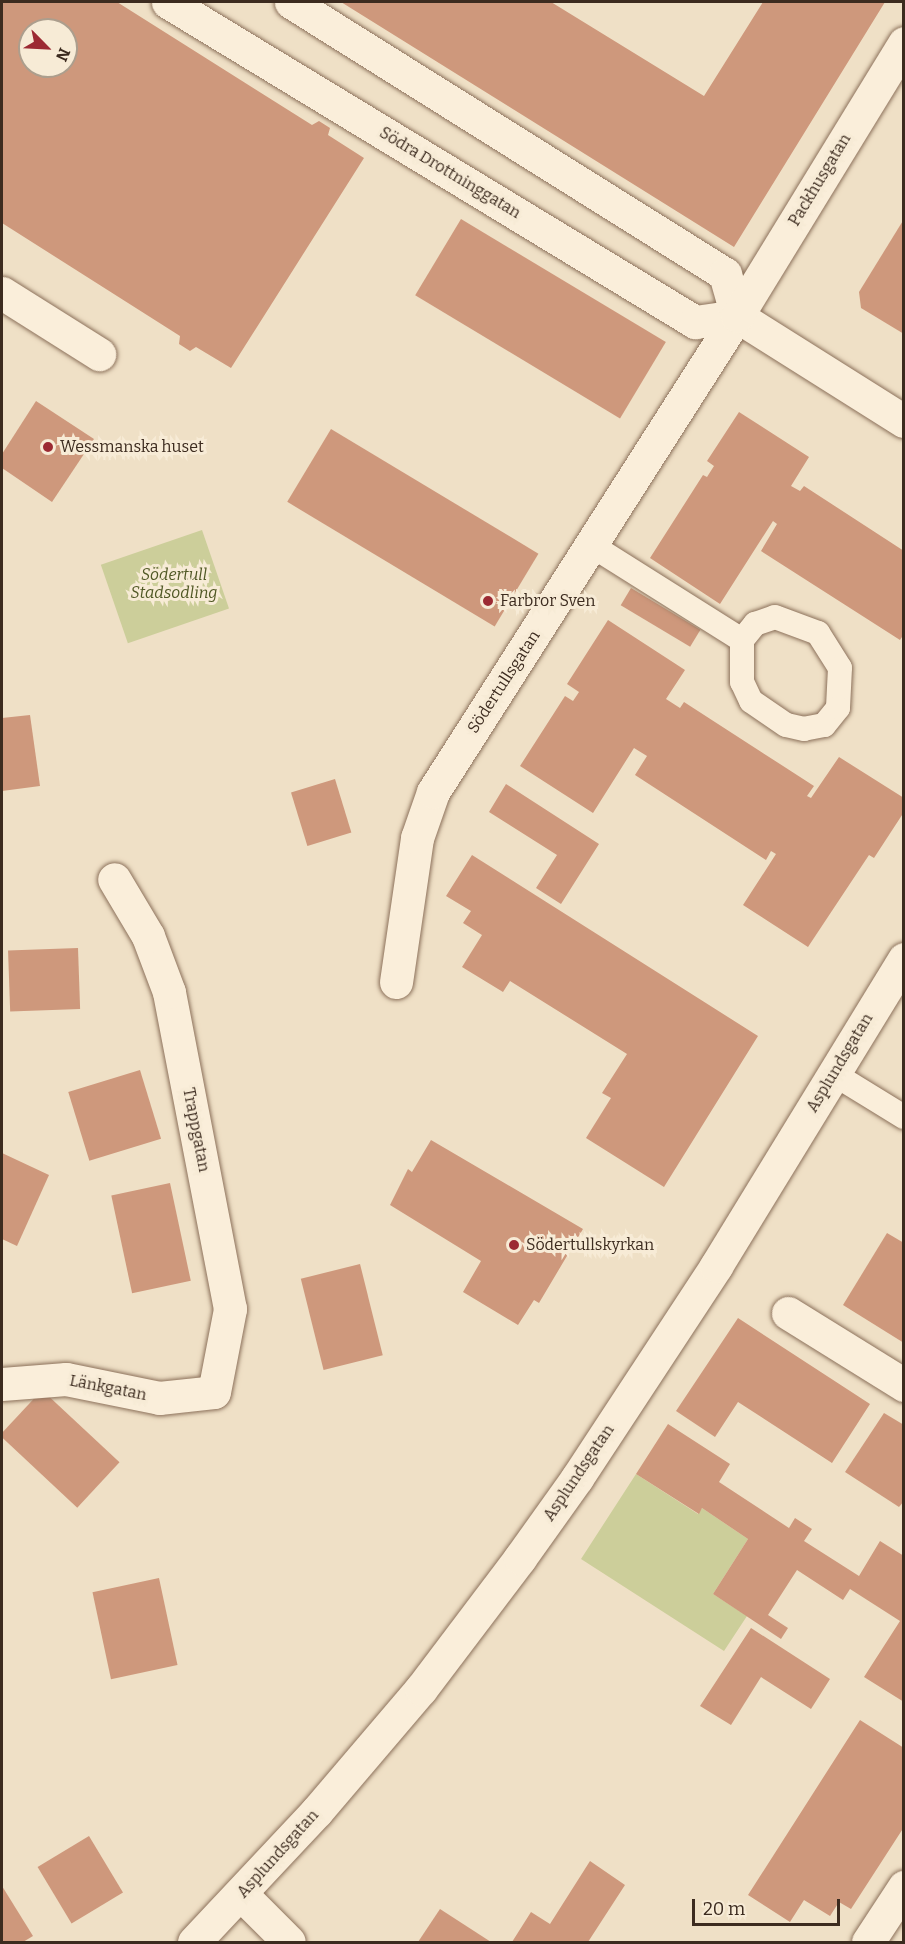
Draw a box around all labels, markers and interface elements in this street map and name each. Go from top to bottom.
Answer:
north arrow [18,18,78,78]
text: N [52,45,74,64]
street label: Södra Drottninggatan [376,123,524,223]
street label: Packhusgatan [785,130,855,230]
place label: Wessmanska huset [60,437,204,457]
marker: Wessmanska huset [41,440,55,454]
park label: Södertull Stadsodling [130,565,218,603]
place label: Farbror Sven [500,591,595,611]
marker: Farbror Sven [481,594,495,608]
street label: Södertullsgatan [464,627,544,737]
street label: Asplundsgatan [803,1010,877,1116]
street label: Trappgatan [178,1086,214,1174]
place label: Södertullskyrkan [526,1235,654,1255]
marker: Södertullskyrkan [507,1238,521,1252]
street label: Länkgatan [68,1371,148,1405]
street label: Asplundsgatan [540,1421,618,1525]
street label: Asplundsgatan [233,1806,323,1902]
scale bar [695,1887,844,1925]
text: 20 m [703,1898,745,1920]

